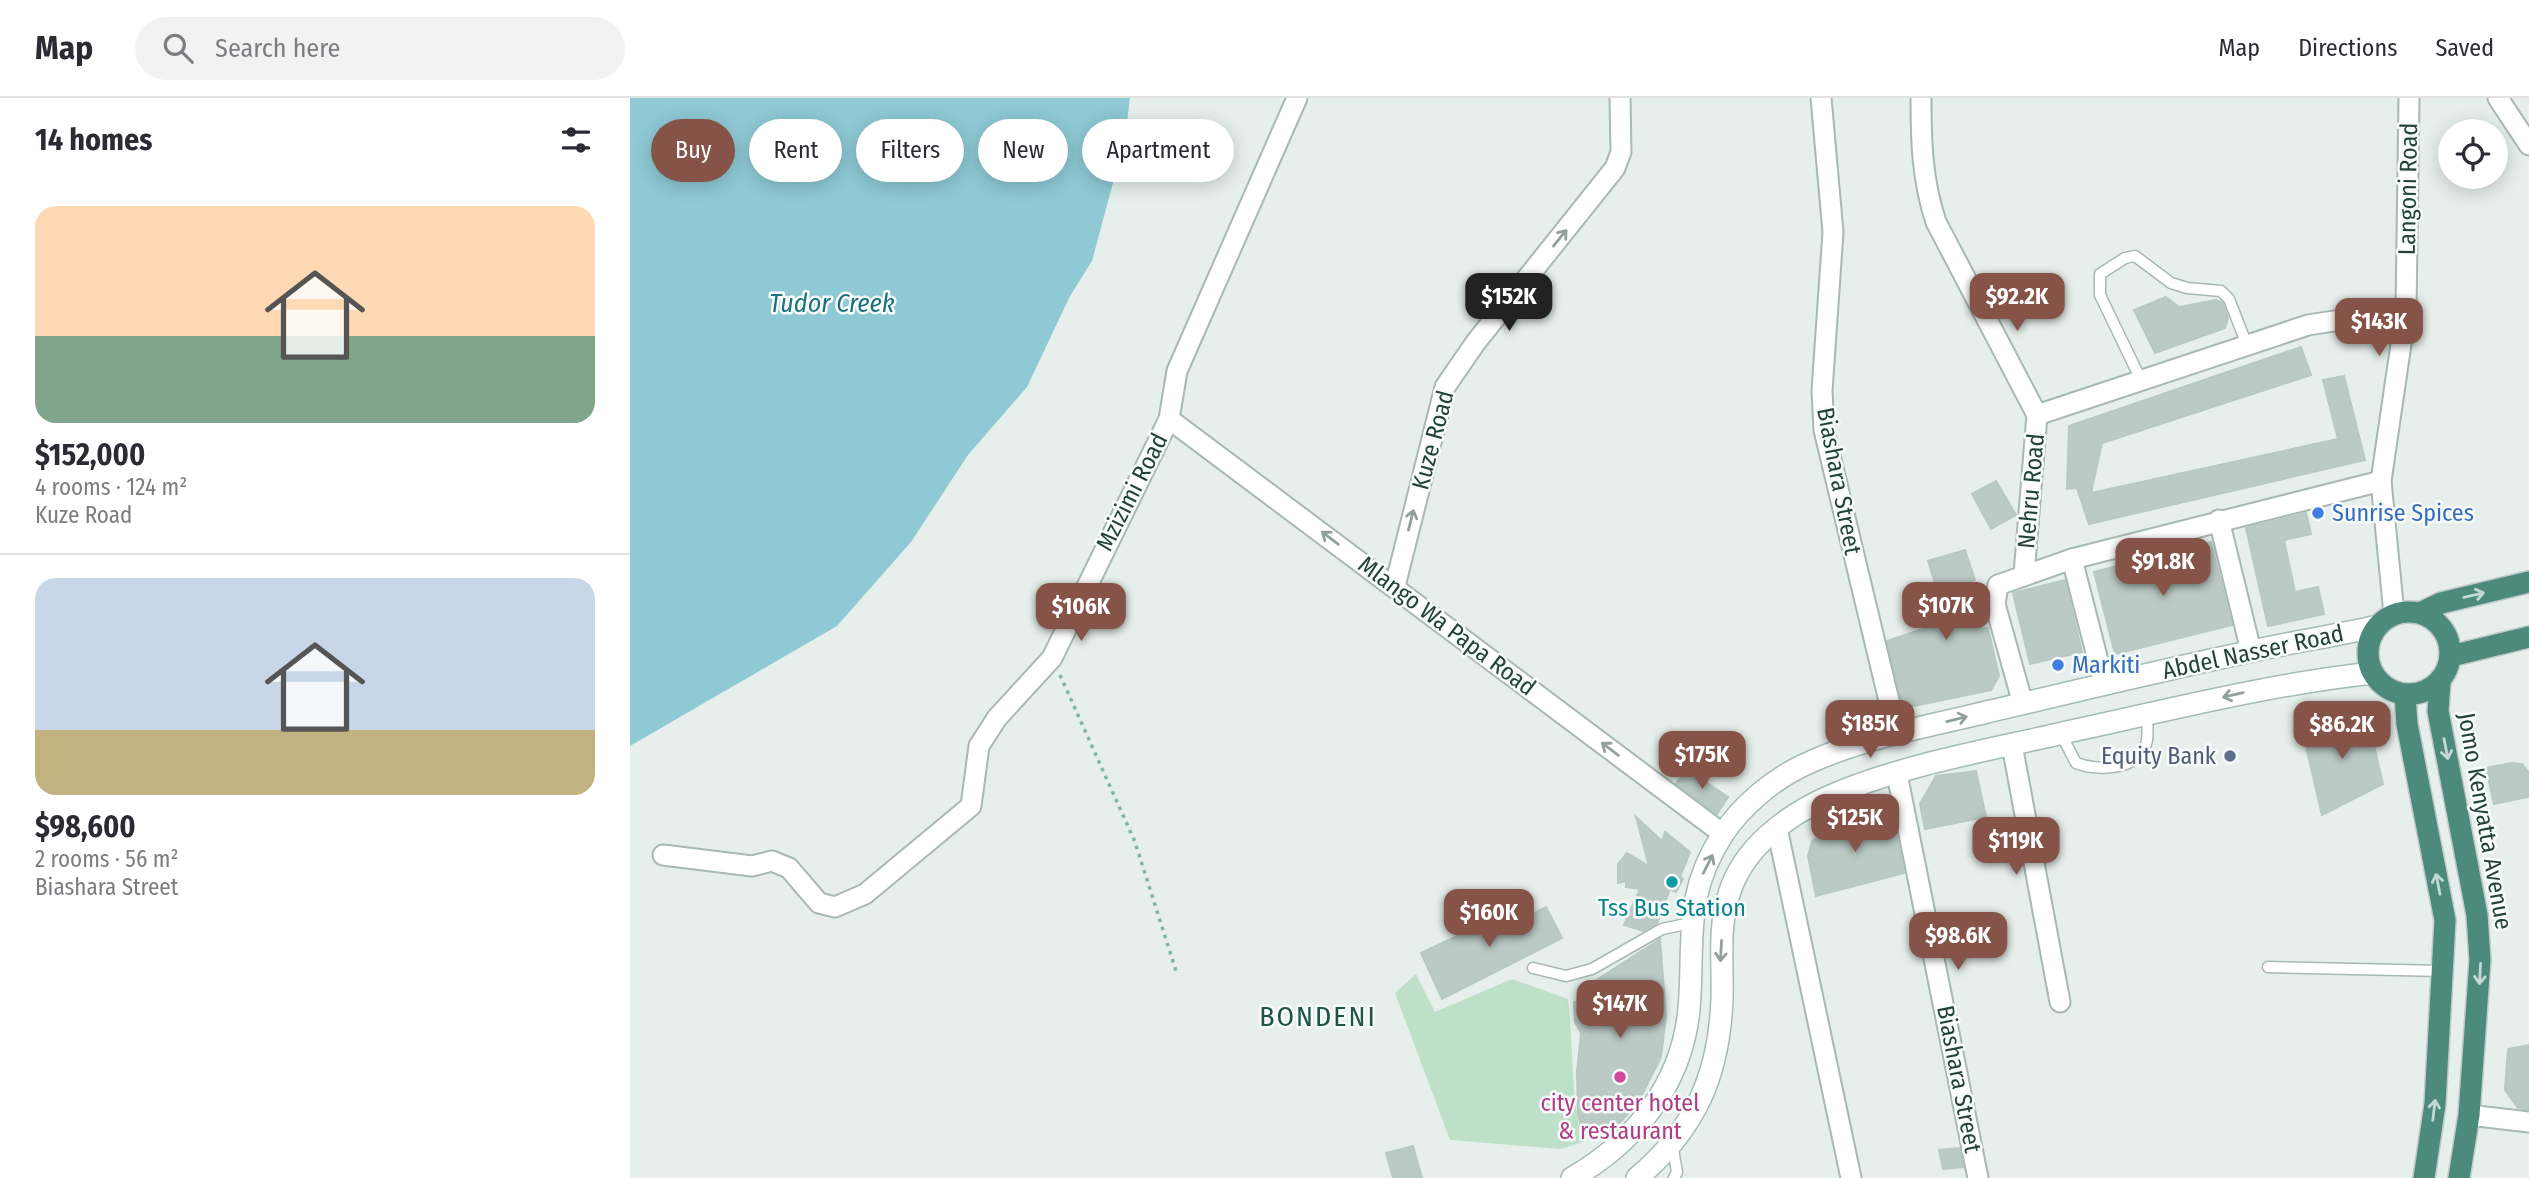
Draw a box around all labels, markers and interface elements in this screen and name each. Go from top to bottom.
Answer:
search box [135,17,625,80]
text: Map [35,28,93,68]
icon: search [159,29,197,67]
text: Search here [215,33,340,64]
text: Map [2219,34,2260,62]
text: Directions [2298,34,2397,62]
text: Saved [2435,34,2494,62]
chip: Buy [651,119,735,182]
chip: Rent [749,119,842,182]
chip: Filters [856,119,964,182]
chip: New [978,119,1068,182]
chip: Apartment [1082,119,1234,182]
map controls [2438,119,2508,189]
button: locate [2438,119,2508,189]
icon: filters [557,121,595,159]
text: 14 homes [35,122,152,158]
street label: Langoni Road [2393,123,2423,255]
one-way arrow [1552,229,1567,247]
icon: home [252,252,378,378]
pin: $152K [1460,274,1558,333]
pin: $92.2K [1960,274,2074,333]
text: $152K [1481,282,1537,310]
text: $92.2K [1986,282,2048,310]
water label: Tudor Creek [769,288,895,319]
pin: $143K [2330,299,2428,358]
text: $143K [2351,307,2407,335]
street label: Kuze Road [1406,387,1460,493]
street label: Biashara Street [1811,405,1867,557]
street label: Mzizimi Road [1090,429,1174,555]
street label: Nehru Road [2012,432,2050,550]
text: $152,000 [35,437,145,473]
text: 4 rooms · 124 m² [35,473,187,501]
place label: Sunrise Spices [2332,499,2474,527]
text: Kuze Road [35,501,132,529]
marker: Sunrise Spices [2310,505,2326,521]
one-way arrow [1405,509,1418,532]
one-way arrow [1321,531,1340,546]
pin: $91.8K [2106,538,2220,598]
text: $91.8K [2131,547,2195,575]
street label: Mlango Wa Papa Road [1353,550,1541,702]
pin: $107K [1897,582,1995,642]
pin: $106K [1032,584,1130,643]
one-way arrow [2462,588,2485,601]
text: $107K [1918,591,1974,619]
text: $106K [1052,592,1110,620]
street label: Abdel Nasser Road [2160,619,2346,685]
icon: home [252,624,378,750]
place label: Markiti [2072,651,2140,679]
marker: Markiti [2050,657,2066,673]
one-way arrow [2222,689,2245,703]
pin: $185K [1821,700,1919,760]
pin: $86.2K [2285,702,2399,761]
text: $185K [1841,709,1899,737]
text: $86.2K [2310,710,2374,738]
street label: Jomo Kenyatta Avenue [2452,710,2518,932]
one-way arrow [1945,712,1968,726]
pin: $175K [1653,732,1751,791]
one-way arrow [2439,737,2453,760]
text: $175K [1675,740,1729,768]
one-way arrow [1601,741,1620,756]
place label: Equity Bank [2101,742,2217,770]
marker: Equity Bank [2222,748,2238,764]
pin: $125K [1806,794,1904,854]
text: $125K [1827,803,1883,831]
text: $98,600 [35,809,136,845]
pin: $119K [1967,818,2065,877]
text: $119K [1989,826,2043,854]
text: 2 rooms · 56 m² [35,845,179,873]
one-way arrow [1702,854,1716,875]
text: Biashara Street [35,873,178,901]
one-way arrow [2430,873,2444,896]
marker: Tss Bus Station [1664,874,1680,890]
pin: $160K [1440,890,1538,949]
place label: Tss Bus Station [1598,894,1746,922]
text: $160K [1460,898,1518,926]
pin: $98.6K [1901,912,2015,972]
text: $98.6K [1925,921,1991,949]
one-way arrow [1715,940,1728,963]
one-way arrow [2473,962,2486,985]
pin: $147K [1571,981,1669,1040]
text: $147K [1593,989,1647,1017]
district label: BONDENI [1259,1000,1377,1033]
street label: Biashara Street [1931,1003,1987,1155]
marker: city center hotel & restaurant [1612,1069,1628,1085]
place label: city center hotel & restaurant [1540,1089,1700,1145]
one-way arrow [2427,1100,2440,1122]

